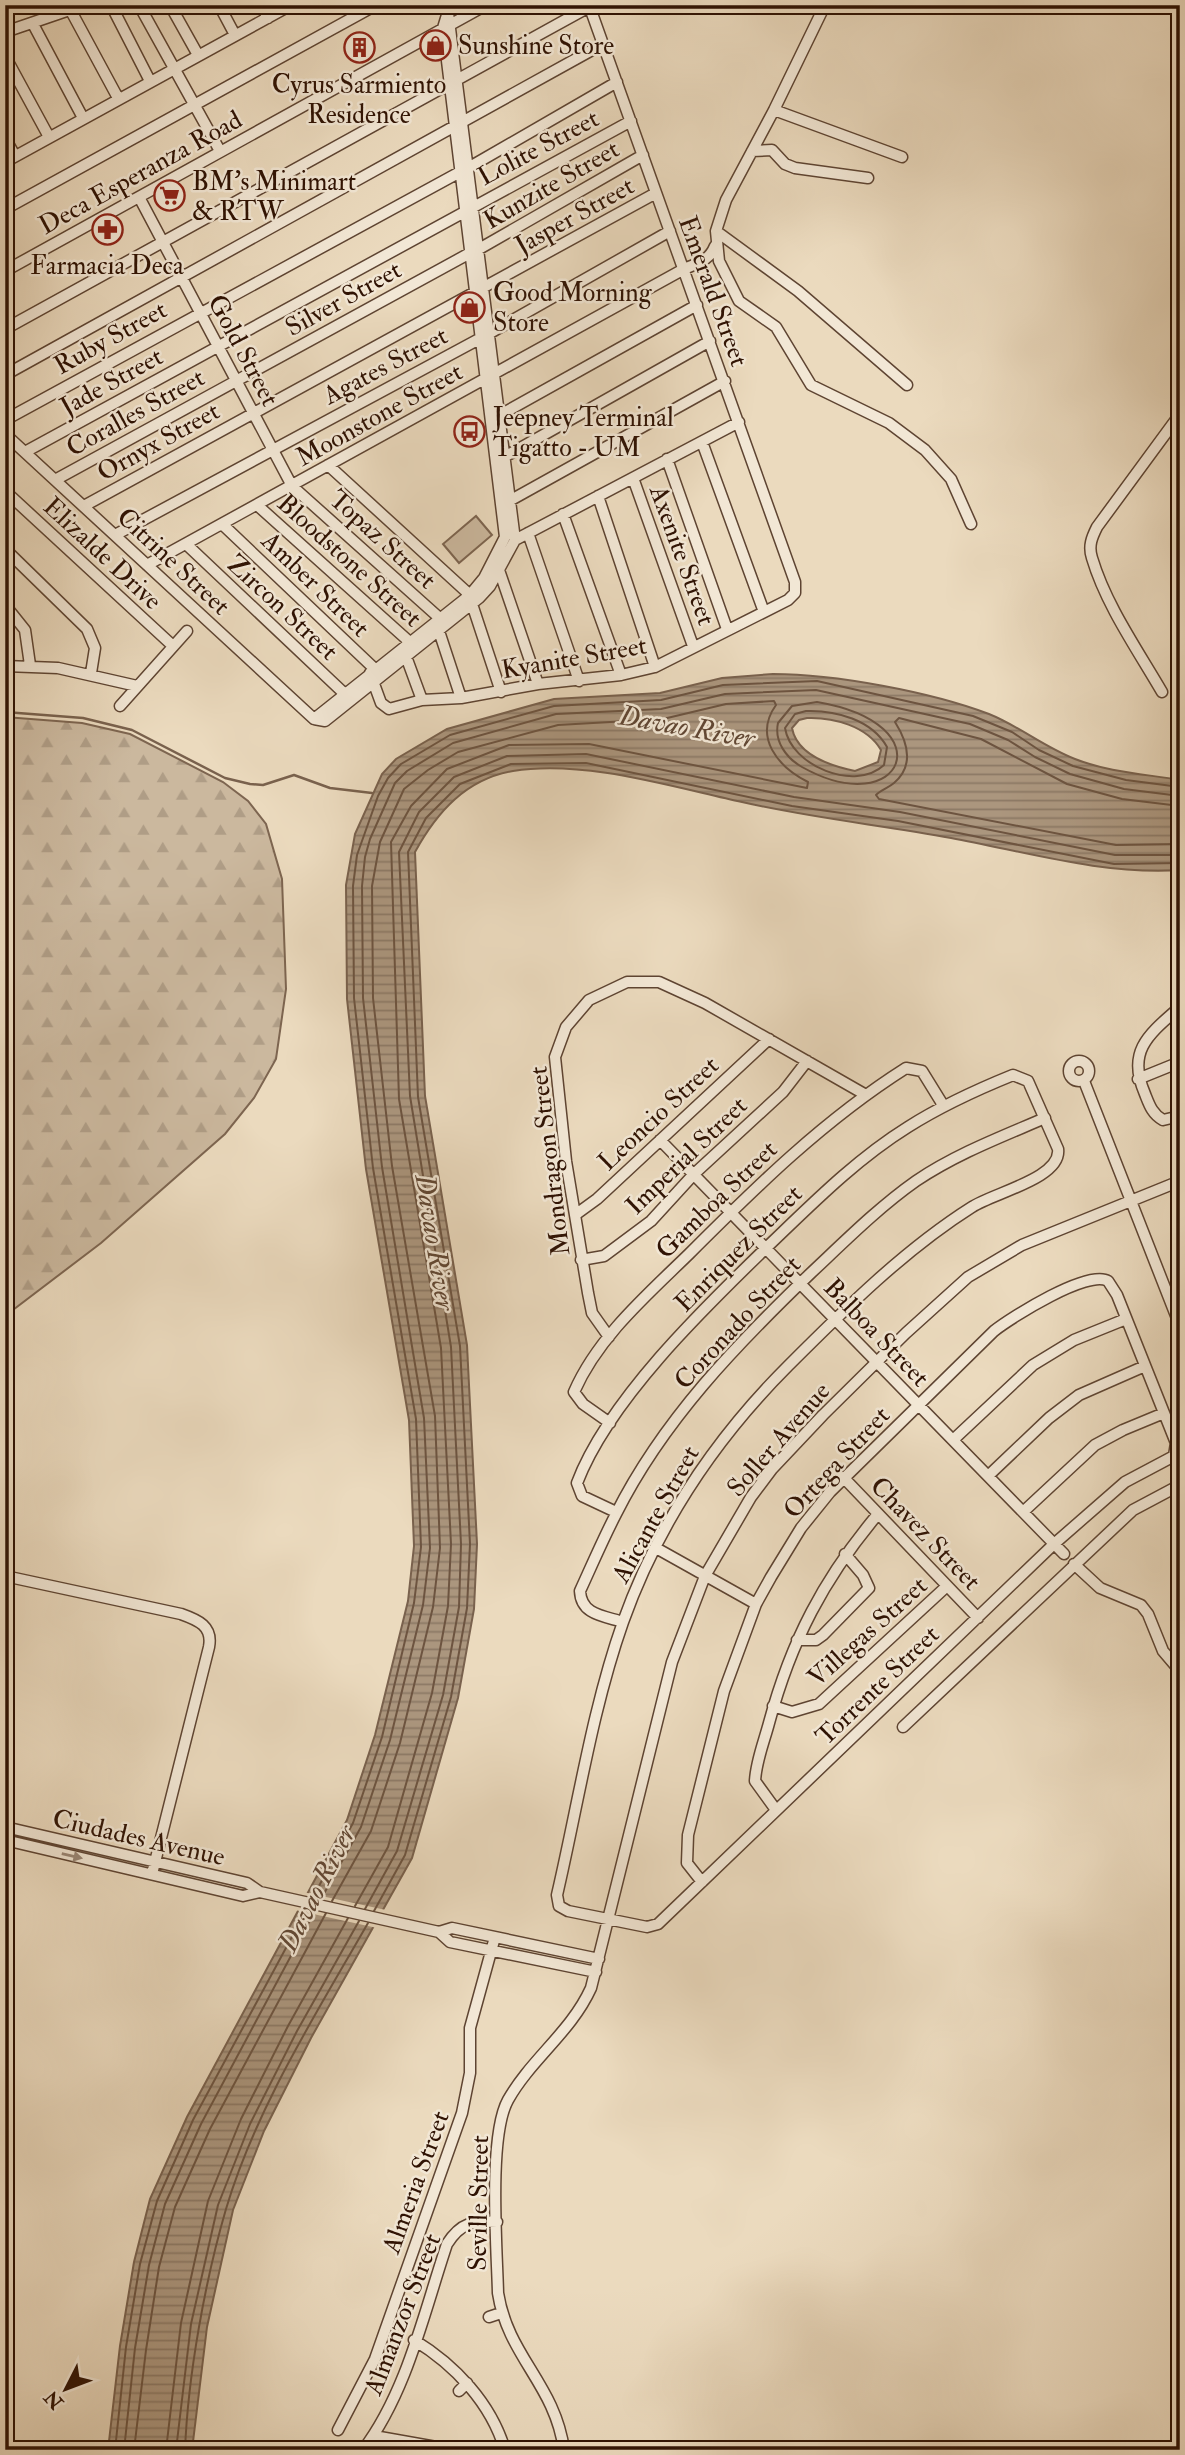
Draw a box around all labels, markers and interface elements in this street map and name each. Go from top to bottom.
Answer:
shop icon: Sunshine Store [418,28,452,62]
place label: Sunshine Store [458,30,614,62]
building icon: Cyrus Sarmiento Residence [342,31,376,65]
place label: Cyrus Sarmiento Residence [272,69,446,131]
street label: Lolite Street [473,103,604,193]
street label: Deca Esperanza Road [33,104,248,243]
street label: Kunzite Street [478,133,625,237]
place label: BM's Minimart & RTW [192,166,356,228]
street label: Jasper Street [508,170,640,263]
supermarket icon: BM's Minimart & RTW [152,179,186,213]
street label: Emerald Street [671,212,755,371]
pharmacy icon: Farmacia Deca [90,213,124,247]
place label: Farmacia Deca [30,250,184,282]
street label: Silver Street [280,254,407,344]
place label: Good Morning Store [493,277,653,339]
street label: Gold Street [200,289,286,412]
shop icon: Good Morning Store [453,290,487,324]
street label: Ruby Street [49,294,172,382]
street label: Agates Street [317,320,453,412]
street label: Jade Street [54,341,168,424]
street label: Moonstone Street [291,356,468,474]
street label: Coralles Street [61,362,210,464]
street label: Ornyx Street [92,395,225,489]
place label: Jeepney Terminal Tigatto - UM [492,402,674,464]
bus stop icon: Jeepney Terminal Tigatto - UM [453,415,487,449]
street label: Axenite Street [642,480,722,630]
street label: Topaz Street [322,483,442,597]
street label: Bloodstone Street [270,487,428,634]
street label: Elizalde Drive [36,491,168,617]
street label: Citrine Street [110,501,237,622]
street label: Amber Street [254,525,376,644]
street label: Zircon Street [220,548,345,667]
street label: Kyanite Street [499,629,649,686]
water label: Davao River [615,698,759,757]
street label: Leoncio Street [592,1050,726,1178]
street label: Mondragon Street [523,1064,577,1257]
street label: Imperial Street [619,1090,755,1222]
street label: Gamboa Street [649,1134,784,1266]
water label: Davao River [406,1171,463,1314]
street label: Enriquez Street [668,1178,809,1319]
street label: Coronado Street [668,1249,808,1396]
street label: Balboa Street [817,1272,936,1394]
street label: Soller Avenue [720,1376,837,1504]
street label: Ortega Street [777,1400,897,1525]
street label: Alicante Street [605,1440,707,1590]
street label: Chavez Street [863,1470,987,1597]
street label: Villegas Street [801,1570,934,1694]
street label: Torrente Street [809,1619,946,1753]
street label: Ciudades Avenue [49,1803,228,1873]
water label: Davao River [270,1818,365,1959]
one-way arrow [61,1850,83,1861]
street label: Almeria Street [375,2107,457,2259]
street label: Seville Street [462,2135,496,2271]
street label: Almanzor Street [357,2229,448,2401]
north arrow [32,2354,102,2424]
text: N [39,2385,69,2415]

